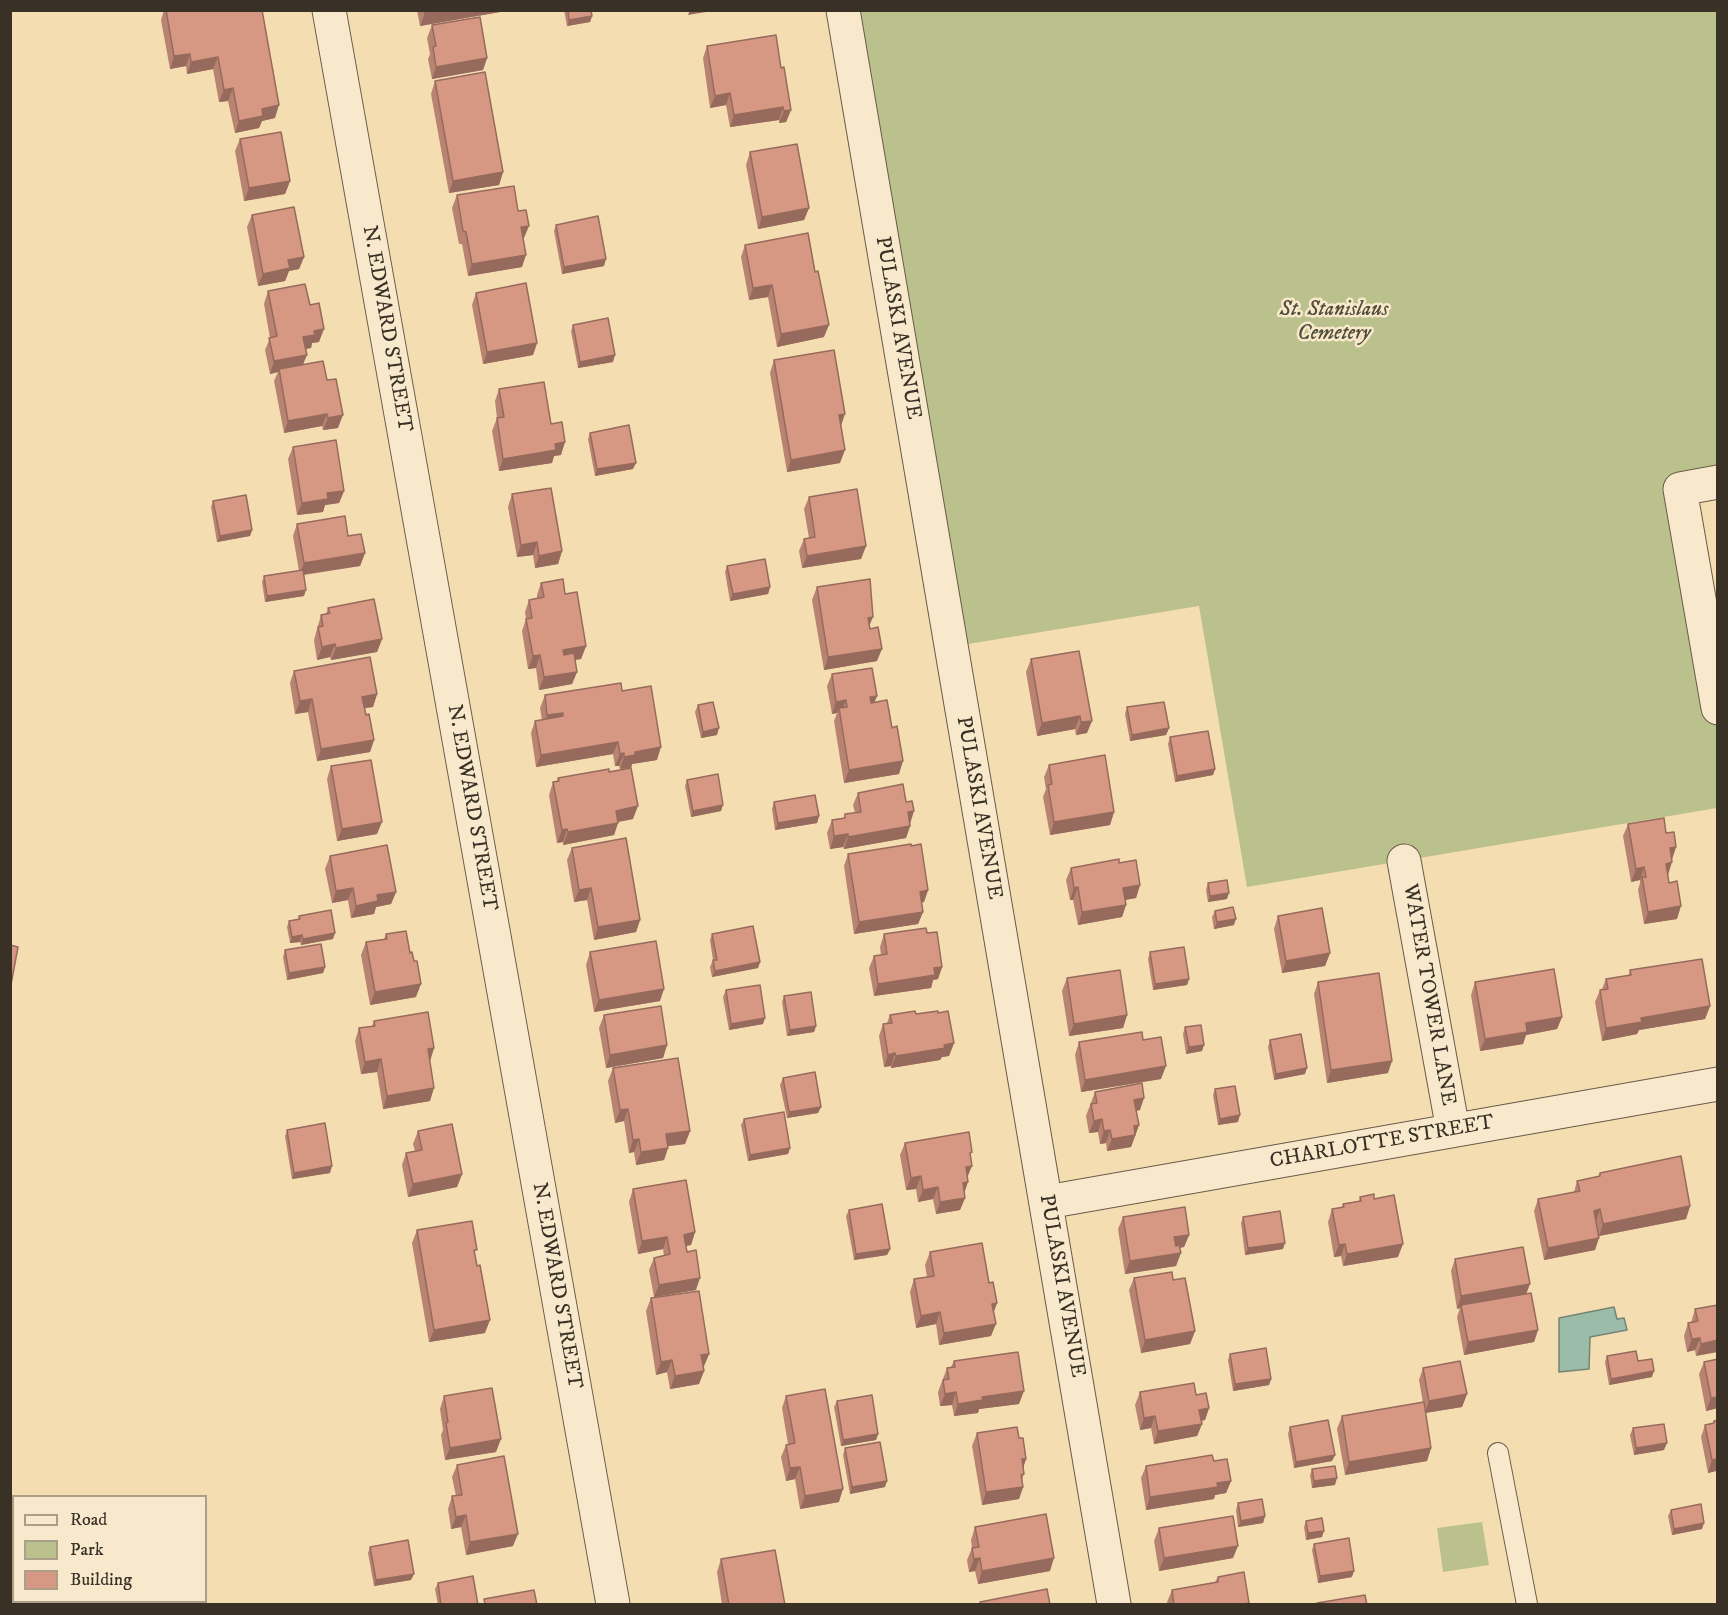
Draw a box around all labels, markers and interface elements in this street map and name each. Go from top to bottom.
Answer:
street label: N. EDWARD STREET [355,224,417,434]
street label: PULASKI AVENUE [868,234,926,422]
park label: St. Stanislaus Cemetery [1280,298,1388,348]
street label: N. EDWARD STREET [440,703,502,913]
street label: PULASKI AVENUE [949,714,1007,902]
street label: WATER TOWER LANE [1396,882,1460,1108]
street label: CHARLOTTE STREET [1268,1111,1496,1175]
street label: N. EDWARD STREET [525,1181,587,1391]
street label: PULASKI AVENUE [1032,1192,1090,1380]
legend [12,1495,207,1603]
text: Road [70,1509,107,1531]
text: Park [70,1539,104,1561]
text: Building [70,1569,132,1591]

